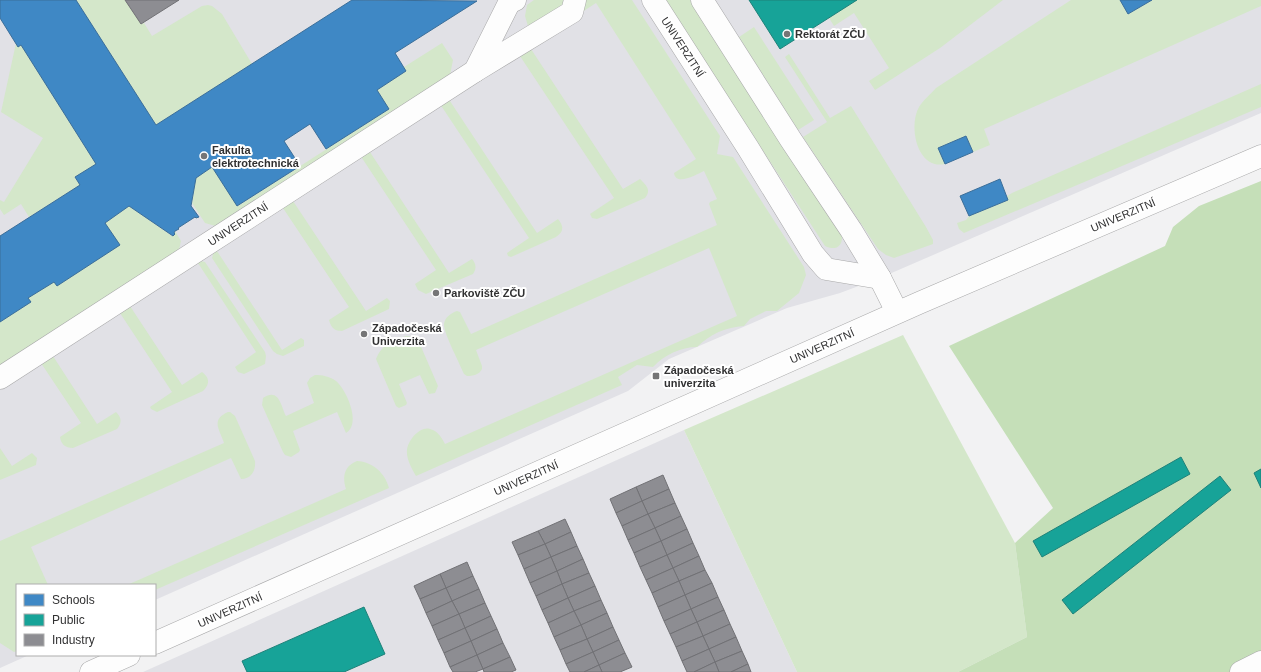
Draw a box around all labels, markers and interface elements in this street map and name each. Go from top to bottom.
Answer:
street label: UNIVERZITNÍ [659,15,707,80]
place label: Rektorát ZČU [795,28,865,40]
marker: Rektorát ZČU [782,29,792,39]
place label: Fakulta elektrotechnická [212,144,300,169]
marker: Fakulta elektrotechnická [199,151,209,161]
street label: UNIVERZITNÍ [1089,196,1158,234]
street label: UNIVERZITNÍ [206,200,271,248]
place label: Parkoviště ZČU [444,287,525,299]
marker: Parkoviště ZČU [431,288,441,298]
place label: Západočeská Univerzita [372,322,443,347]
street label: UNIVERZITNÍ [788,326,857,366]
marker: Západočeská Univerzita [359,329,369,339]
place label: Západočeská univerzita [664,364,735,389]
marker: Západočeská univerzita [651,371,661,381]
street label: UNIVERZITNÍ [492,458,561,498]
legend [16,584,156,656]
street label: UNIVERZITNÍ [196,590,265,630]
text: Schools [52,593,95,607]
text: Public [52,613,85,627]
text: Industry [52,633,95,647]

